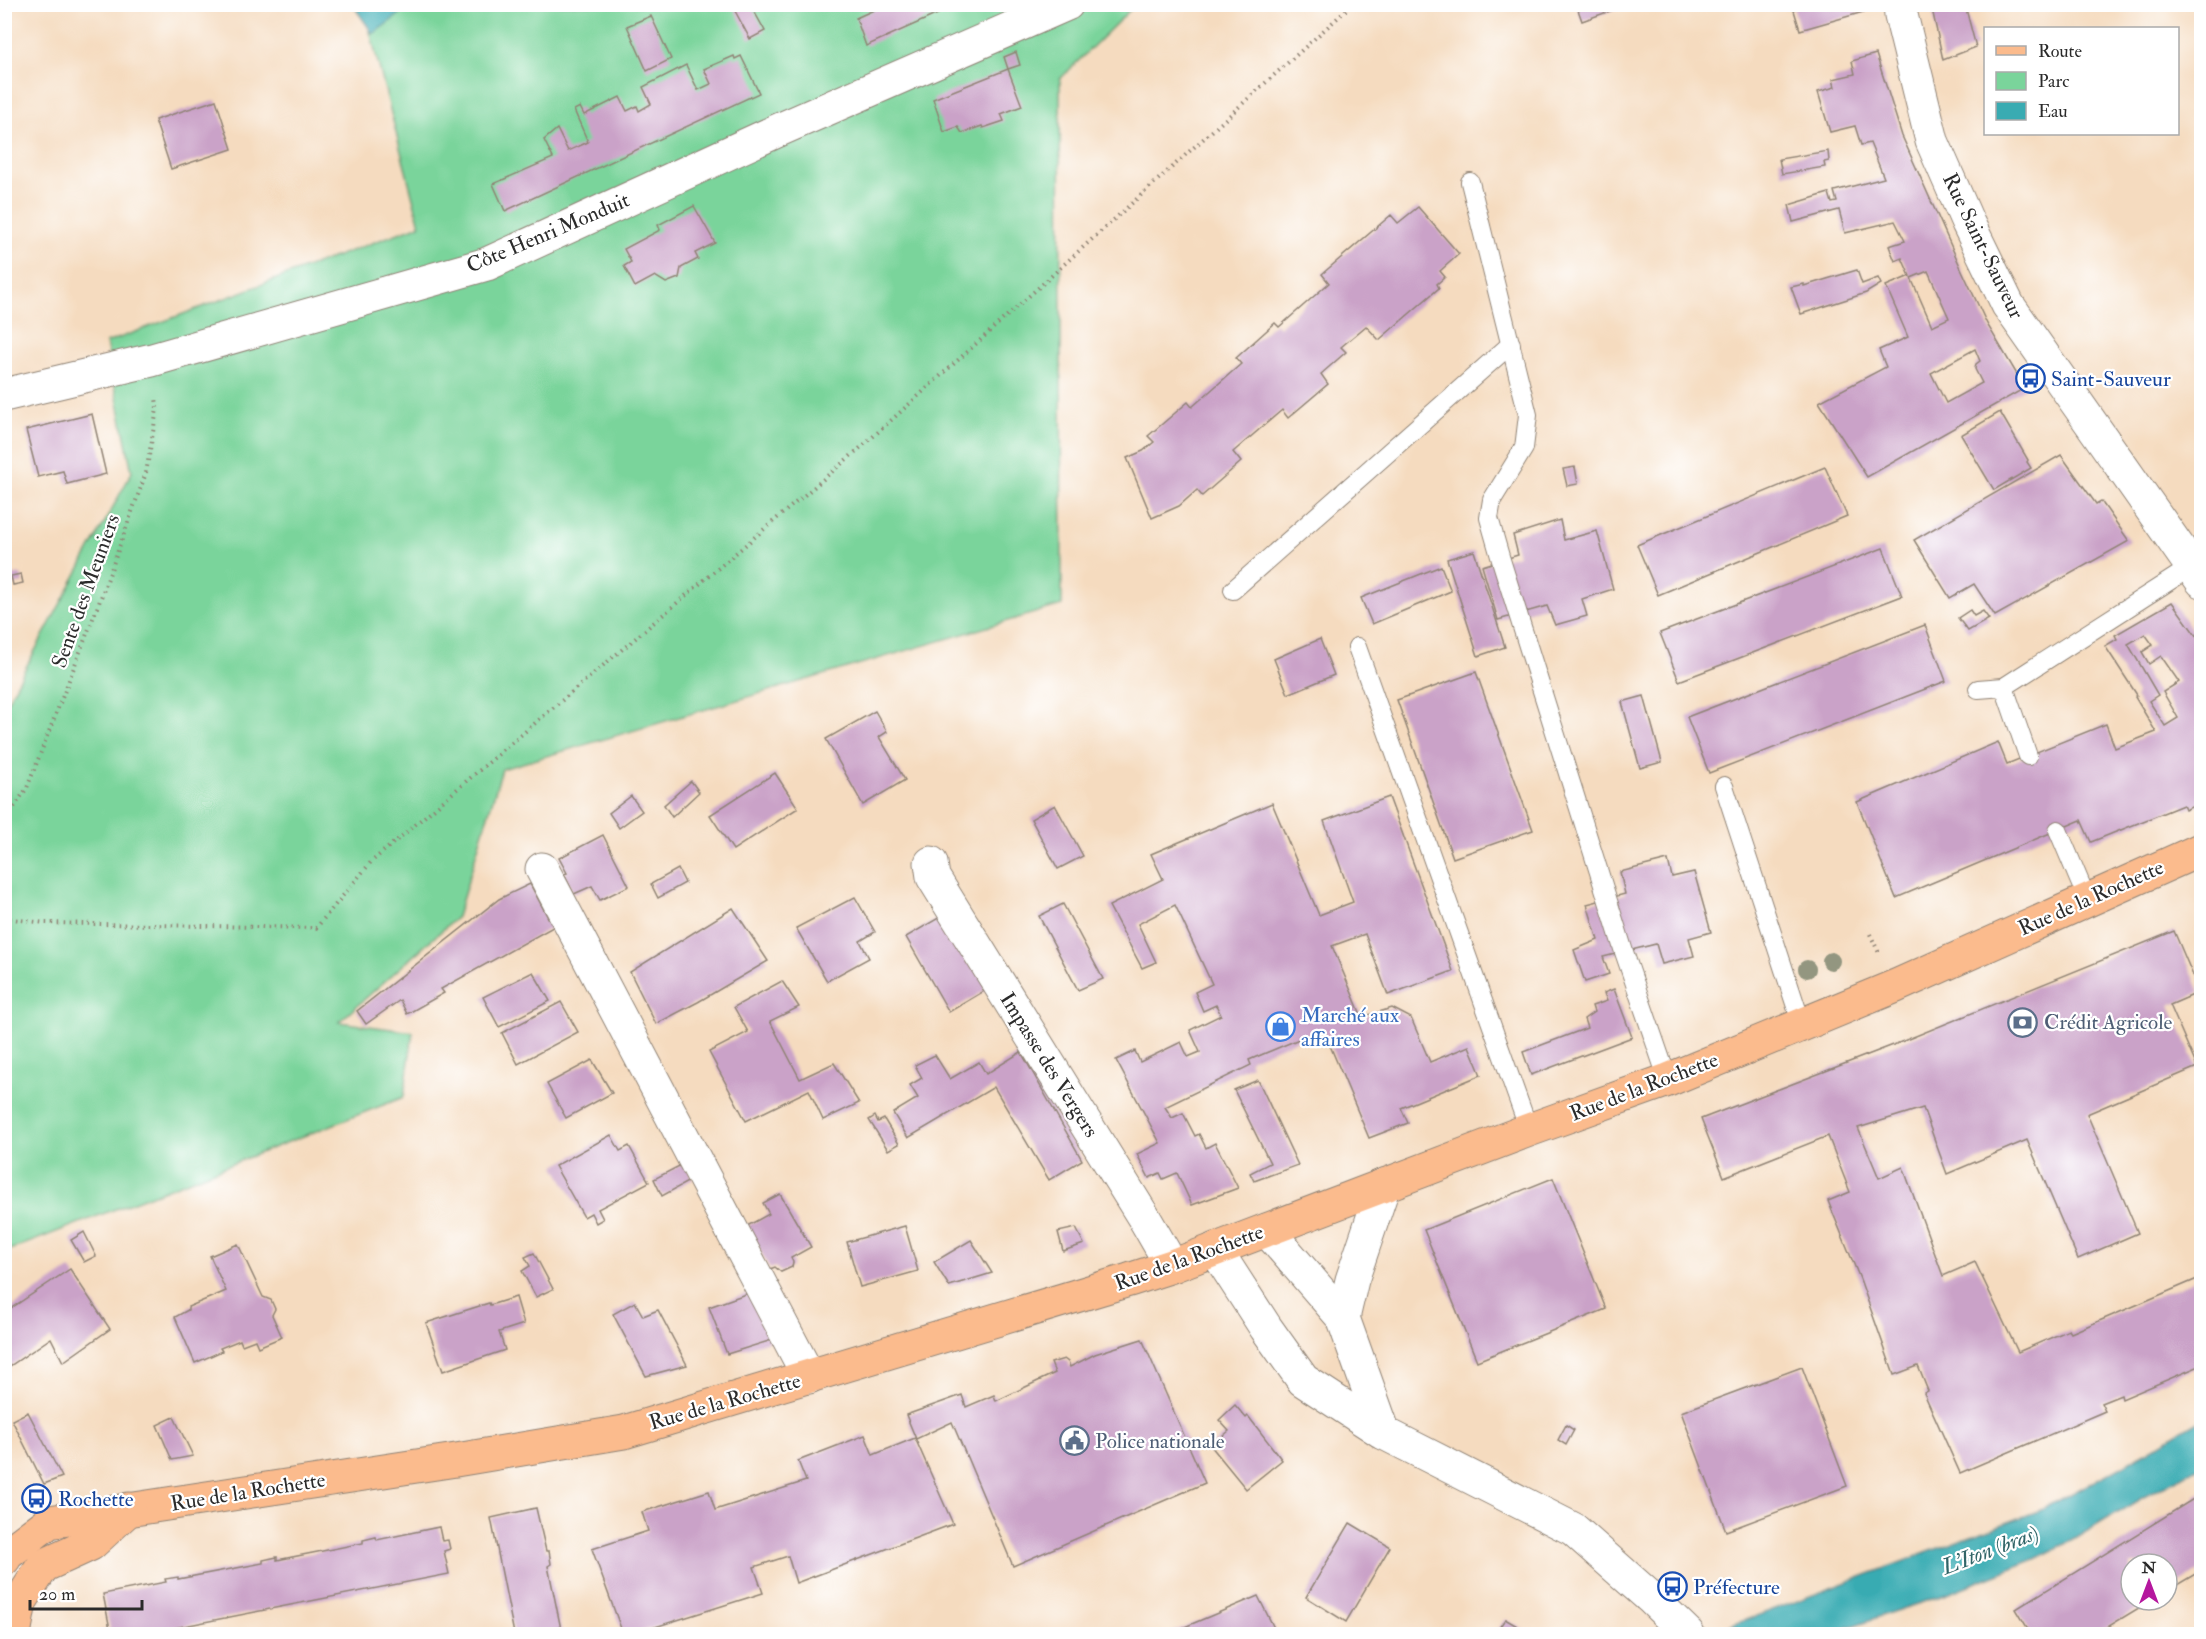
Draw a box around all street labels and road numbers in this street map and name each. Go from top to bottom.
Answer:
street label: Rue Saint-Sauveur [1936,169,2030,323]
street label: Côte Henri Monduit [463,186,634,279]
street label: Sente des Meuniers [46,510,126,672]
street label: Rue de la Rochette [2014,854,2168,942]
street label: Impasse des Vergers [994,987,1104,1143]
street label: Rue de la Rochette [1566,1046,1722,1128]
street label: Rue de la Rochette [1111,1218,1267,1297]
street label: Rue de la Rochette [646,1367,804,1437]
street label: Rue de la Rochette [169,1466,328,1518]

